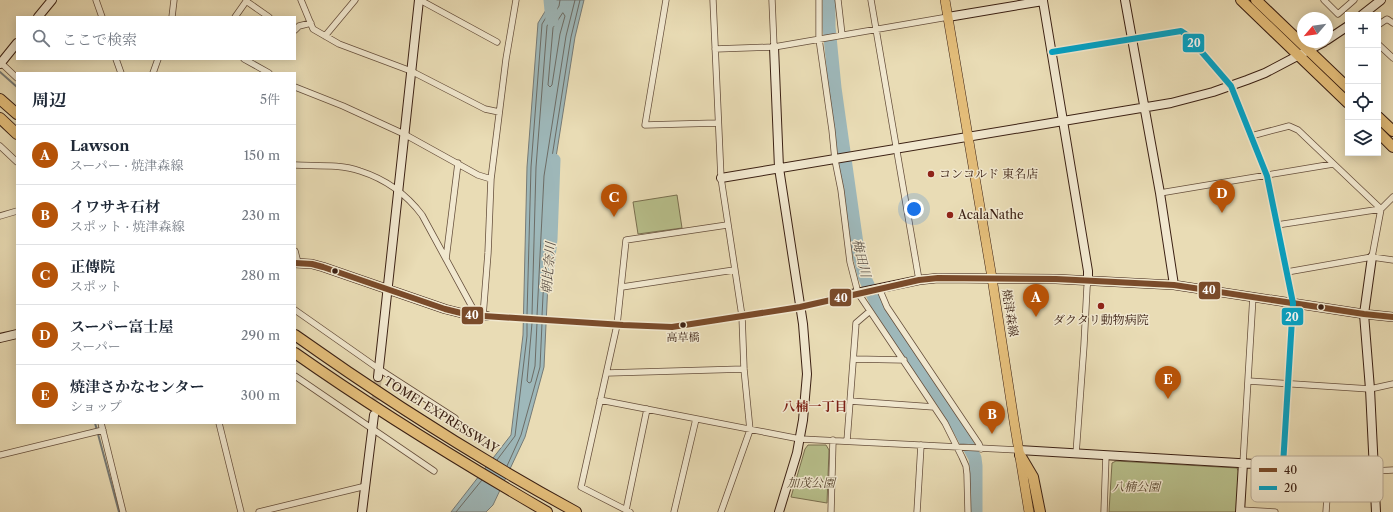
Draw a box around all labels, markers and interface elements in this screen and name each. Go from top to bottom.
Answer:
north arrow [1297,12,1333,48]
map controls [1345,12,1381,156]
button: + [1345,12,1381,48]
search box [16,16,296,60]
icon: search [30,27,52,49]
text: ここで検索 [62,30,137,49]
line badge: 20 [1182,33,1205,53]
text: 20 [1187,36,1201,50]
button: − [1345,48,1381,84]
button: locate [1345,84,1381,120]
text: 周辺 [32,90,66,110]
text: 5件 [260,91,280,107]
button: layers [1345,120,1381,156]
text: Lawson [70,136,130,155]
text: A [40,147,50,163]
text: 150 m [244,147,280,163]
text: スーパー · 焼津森線 [70,157,183,173]
place label: コンコルド 東名店 [939,166,1038,181]
marker: コンコルド 東名店 [926,169,936,179]
pin: D [1209,180,1235,213]
pin: C [601,184,627,217]
text: イワサキ石材 [70,197,160,216]
your location [904,199,924,219]
text: B [40,207,50,223]
text: 230 m [242,207,280,223]
place label: AcalaNathe [957,207,1024,222]
marker: AcalaNathe [945,210,955,220]
text: スポット · 焼津森線 [70,218,185,234]
water label: 梅田川 [850,237,875,281]
water label: 朝比奈川 [538,239,558,295]
text: 正傳院 [70,257,115,276]
unlabelled marker [330,266,340,276]
text: C [40,267,50,283]
text: 280 m [241,267,280,283]
text: スポット [70,278,122,294]
line badge: 40 [1198,281,1221,300]
text: 40 [1202,283,1216,297]
pin: A [1023,284,1049,317]
line badge: 40 [829,288,852,307]
street label: 焼津森線 [999,288,1022,338]
text: 40 [834,291,848,305]
marker: ダクタリ動物病院 [1096,301,1106,311]
unlabelled marker [1316,302,1326,312]
line badge: 40 [461,306,484,325]
line badge: 20 [1281,307,1304,326]
text: 40 [465,308,479,322]
text: 20 [1285,310,1299,324]
place label: ダクタリ動物病院 [1053,312,1149,327]
text: スーパー富士屋 [70,317,174,336]
marker: 高草橋 [678,320,688,330]
text: D [39,327,51,343]
text: 290 m [241,327,280,343]
place label: 高草橋 [667,330,700,344]
text: スーパー [70,338,121,354]
pin: E [1155,366,1181,399]
street label: TOMEI EXPRESSWAY [381,373,502,456]
text: 焼津さかなセンター [70,377,204,396]
text: E [40,387,50,403]
text: 300 m [241,387,280,403]
text: ショップ [70,398,122,414]
district label: 八楠一丁目 [782,398,848,414]
pin: B [979,401,1005,434]
legend [1251,456,1383,502]
text: 40 [1284,463,1297,477]
park label: 加茂公園 [787,475,837,490]
park label: 八楠公園 [1112,479,1162,494]
text: 20 [1284,481,1297,495]

